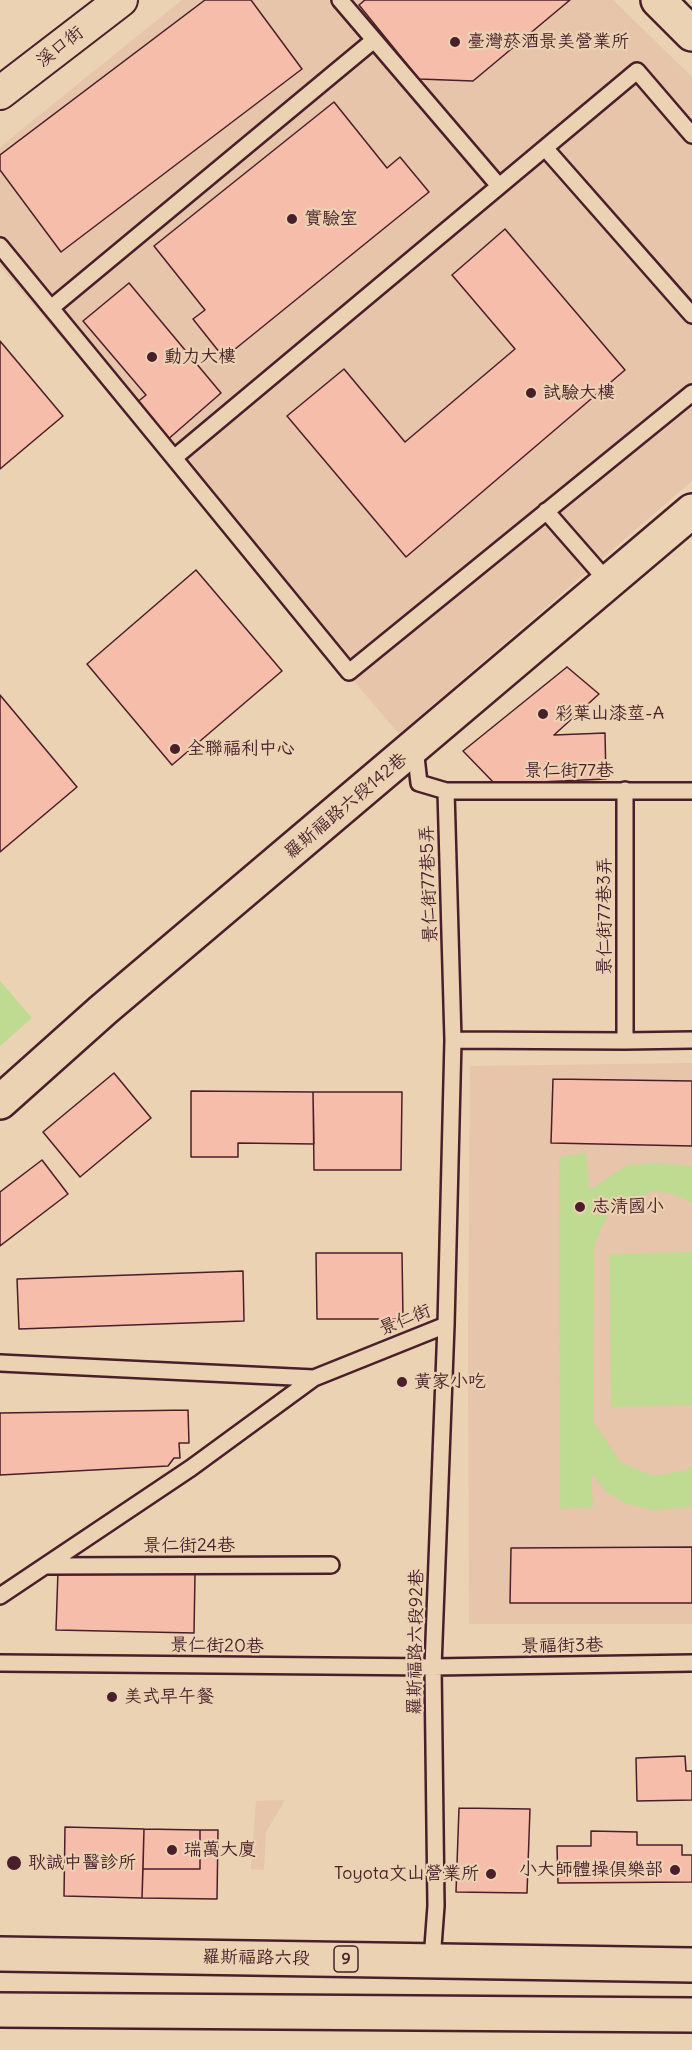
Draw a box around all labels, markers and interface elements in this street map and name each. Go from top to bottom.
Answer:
street label: 溪口街 [32,22,88,72]
place label: 臺灣菸酒景美營業所 [467,31,629,53]
marker: 臺灣菸酒景美營業所 [448,35,462,49]
place label: 實驗室 [304,208,358,230]
marker: 實驗室 [285,212,299,226]
place label: 動力大樓 [164,346,236,368]
marker: 動力大樓 [145,350,159,364]
place label: 試驗大樓 [543,382,615,404]
marker: 試驗大樓 [524,386,538,400]
place label: 彩葉山漆莖-A [555,703,664,725]
marker: 彩葉山漆莖-A [536,707,550,721]
place label: 全聯福利中心 [187,738,295,760]
marker: 全聯福利中心 [168,742,182,756]
street label: 羅斯福路六段142巷 [280,748,412,864]
street label: 景仁街77巷 [524,760,614,782]
street label: 景仁街77巷5弄 [416,825,442,943]
street label: 景仁街77巷3弄 [594,857,616,975]
place label: 志清國小 [592,1196,664,1218]
marker: 志清國小 [573,1200,587,1214]
street label: 景仁街 [376,1300,434,1340]
place label: 黃家小吃 [414,1371,486,1393]
marker: 黃家小吃 [395,1375,409,1389]
street label: 景仁街24巷 [143,1535,235,1557]
street label: 羅斯福路六段92巷 [404,1569,428,1715]
street label: 景仁街20巷 [170,1634,264,1658]
street label: 景福街3巷 [521,1634,603,1658]
place label: 美式早午餐 [124,1686,214,1708]
marker: 美式早午餐 [105,1690,119,1704]
place label: 瑞萬大廈 [184,1839,256,1861]
marker: 瑞萬大廈 [165,1843,179,1857]
place label: 耿誠中醫診所 [28,1852,136,1874]
marker: 耿誠中醫診所 [5,1854,23,1872]
place label: 小大師體操俱樂部 [519,1859,663,1881]
place label: Toyota文山營業所 [334,1863,479,1885]
marker: 小大師體操俱樂部 [668,1863,682,1877]
marker: Toyota文山營業所 [484,1867,498,1881]
street label: 羅斯福路六段 [202,1946,310,1970]
road number: 9 [334,1946,358,1972]

